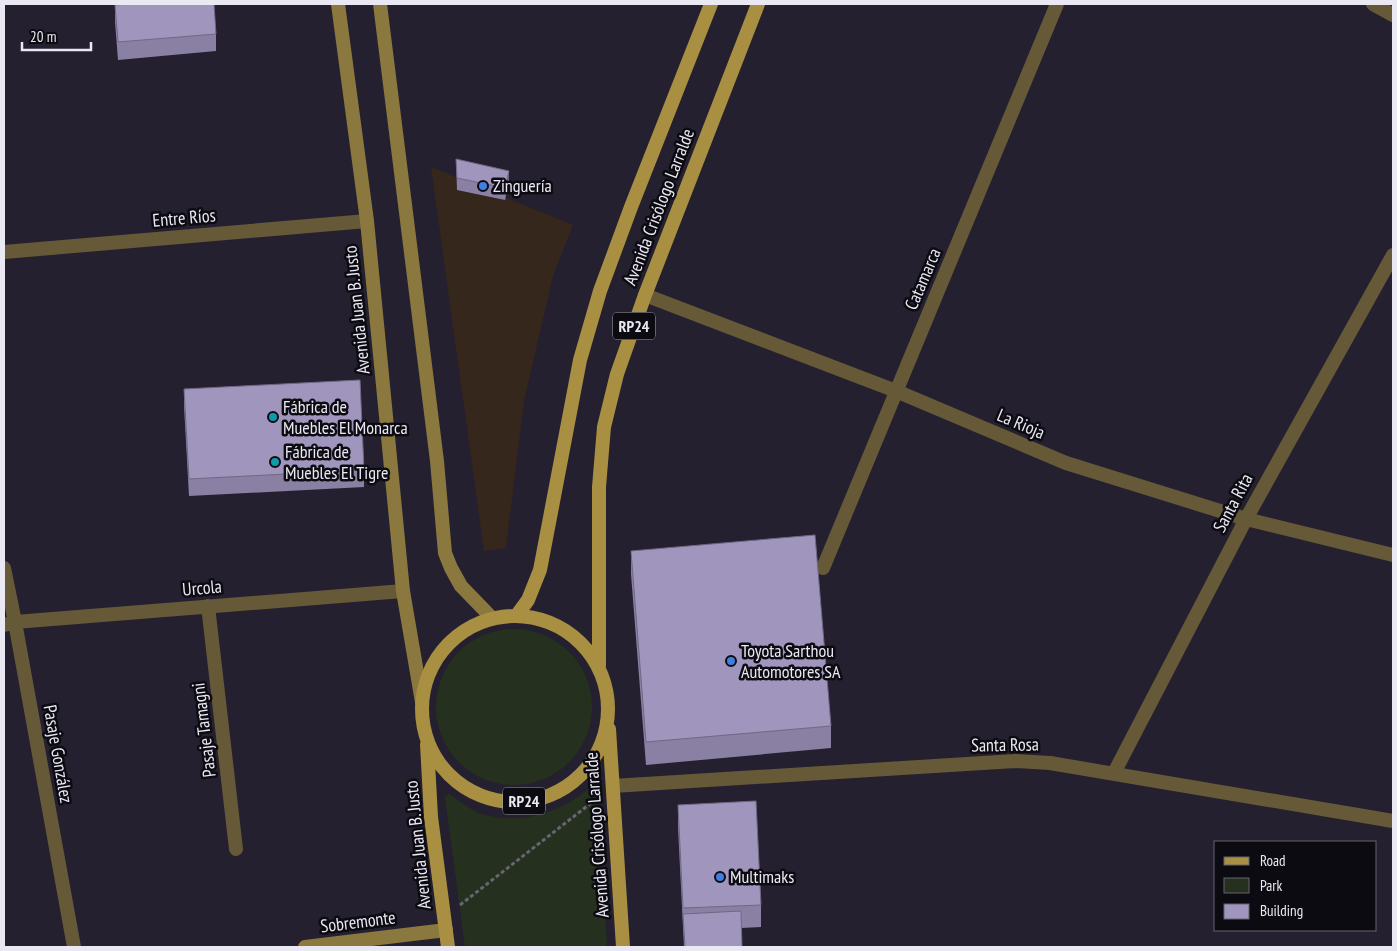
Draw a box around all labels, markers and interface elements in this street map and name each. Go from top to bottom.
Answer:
scale bar [22,20,91,52]
text: 20 m [30,27,56,46]
street label: Avenida Crisólogo Larralde [618,125,699,288]
place label: Zinguería [493,174,552,197]
marker: Zinguería [477,180,489,192]
street label: Entre Ríos [151,203,216,232]
street label: Avenida Juan B. Justo [338,244,375,375]
street label: Catamarca [899,244,946,313]
road number: RP24 [613,312,655,340]
place label: Fábrica de Muebles El Monarca [283,395,408,439]
street label: La Rioja [994,403,1049,444]
marker: Fábrica de Muebles El Monarca [267,411,279,423]
place label: Fábrica de Muebles El Tigre [285,440,388,484]
marker: Fábrica de Muebles El Tigre [269,456,281,468]
street label: Santa Rita [1208,469,1258,536]
street label: Urcola [181,574,223,601]
place label: Toyota Sarthou Automotores SA [741,639,841,683]
marker: Toyota Sarthou Automotores SA [725,655,737,667]
street label: Pasaje Tamagni [186,682,221,779]
street label: Pasaje González [39,703,78,805]
street label: Santa Rosa [971,732,1039,757]
street label: Avenida Crisólogo Larralde [579,751,614,919]
street label: Avenida Juan B. Justo [399,779,436,910]
road number: RP24 [503,788,545,814]
legend [1214,841,1377,931]
text: Road [1260,851,1286,870]
place label: Multimaks [730,865,794,888]
marker: Multimaks [714,871,726,883]
text: Park [1260,876,1282,895]
text: Building [1260,901,1303,920]
street label: Sobremonte [319,906,397,938]

